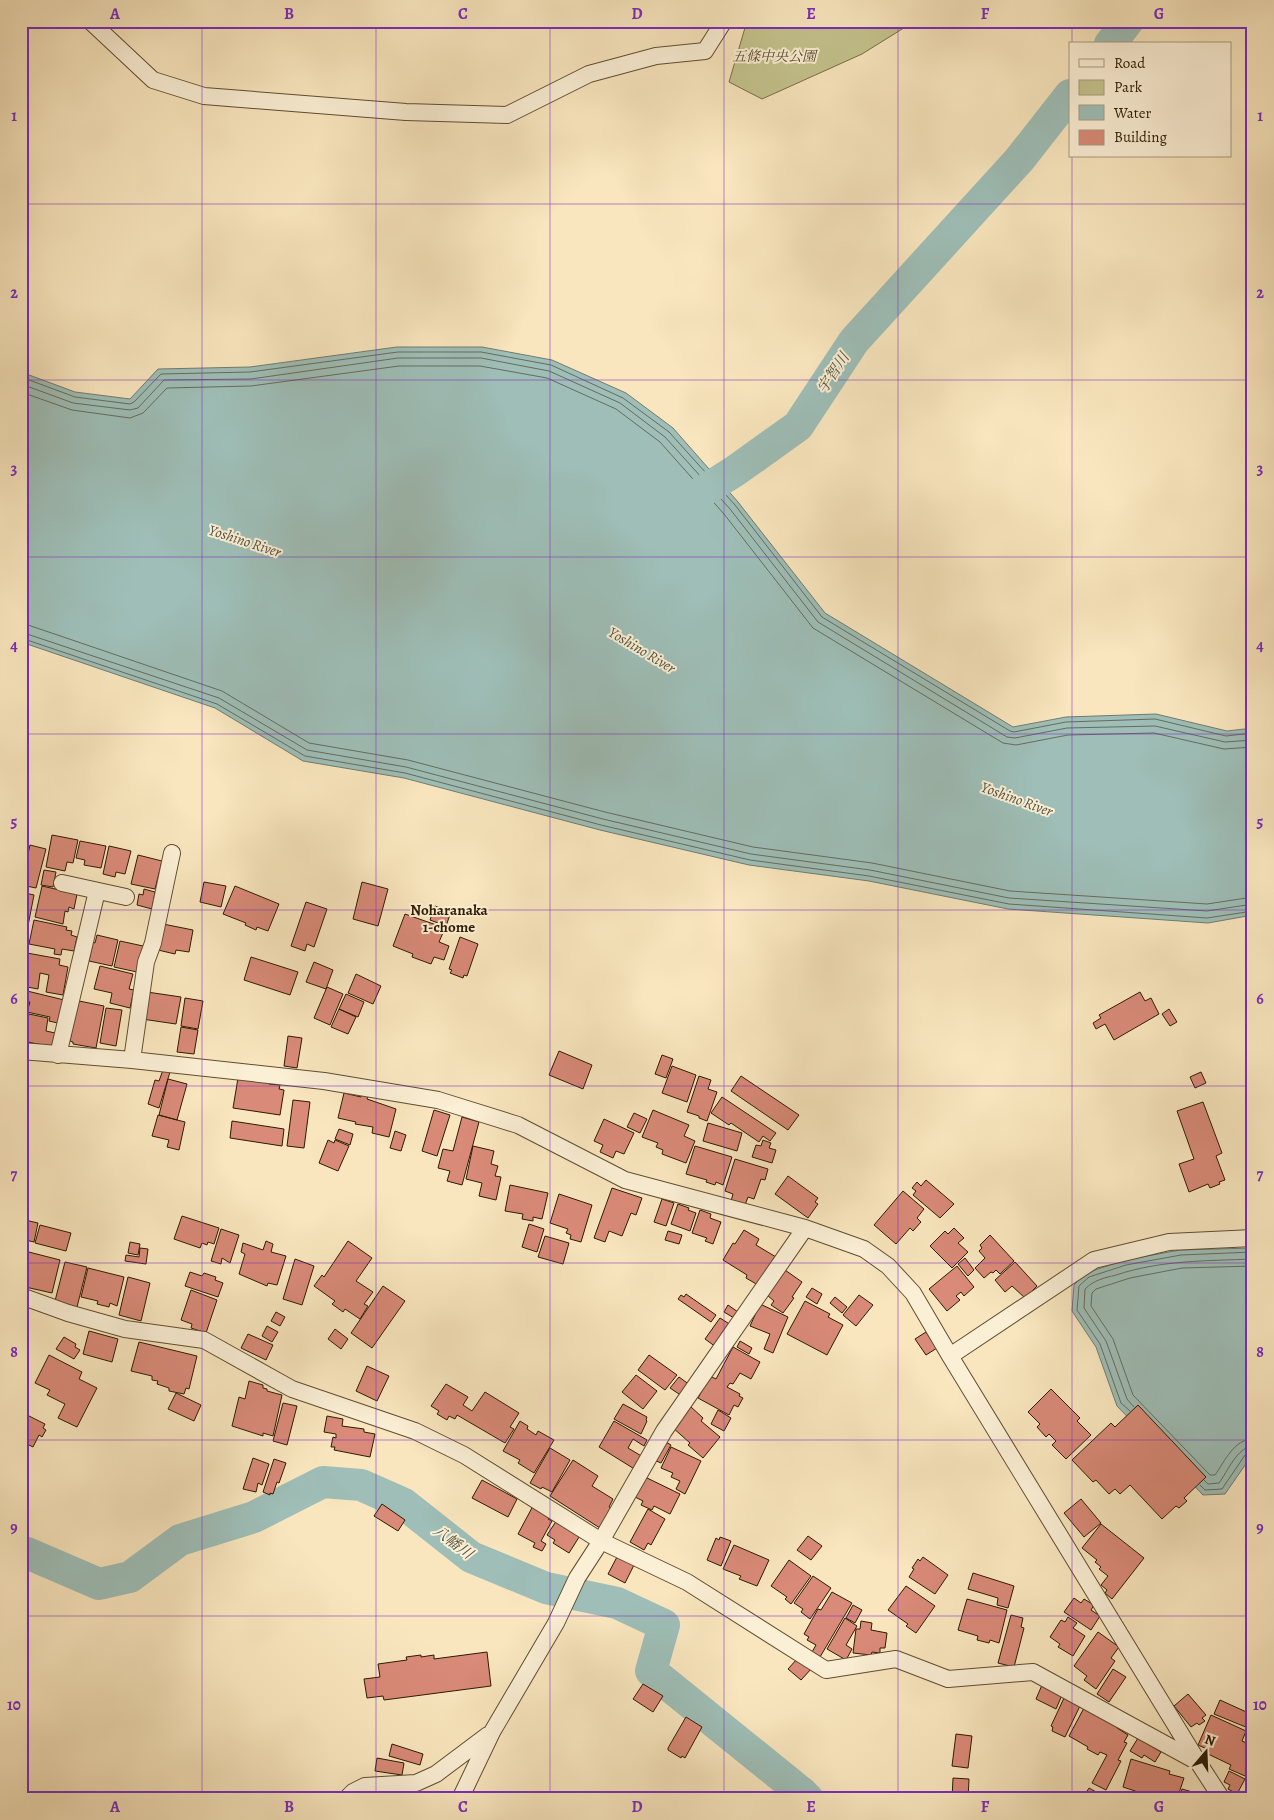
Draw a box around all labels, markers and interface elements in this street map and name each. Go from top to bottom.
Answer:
text: A [109,3,121,25]
text: B [284,3,294,25]
text: C [458,3,468,25]
text: D [631,3,643,25]
text: E [806,3,816,25]
text: F [981,3,990,25]
text: G [1154,3,1164,25]
legend [1069,42,1232,158]
park label: 五條中央公園 [732,47,818,66]
text: Road [1114,53,1146,73]
text: Park [1114,77,1143,97]
text: Water [1113,103,1151,123]
text: 1 [11,105,17,127]
text: 1 [1257,105,1263,127]
text: Building [1114,127,1167,147]
text: 2 [10,282,18,304]
text: 2 [1256,282,1264,304]
water label: 宇智川 [812,347,855,397]
text: 3 [11,458,18,480]
text: 3 [1257,458,1264,480]
water label: Yoshino River [206,520,284,562]
water label: Yoshino River [605,622,680,678]
text: 4 [10,635,18,657]
text: 4 [1256,635,1264,657]
water label: Yoshino River [978,777,1056,821]
text: 5 [11,811,18,833]
text: 5 [1257,811,1264,833]
district label: Noharanaka 1-chome [410,900,488,937]
text: 6 [10,988,18,1010]
text: 6 [1256,988,1264,1010]
text: 7 [11,1164,18,1186]
text: 7 [1257,1164,1264,1186]
text: 8 [10,1341,18,1363]
text: 8 [1256,1341,1264,1363]
text: 9 [10,1517,18,1539]
text: 9 [1256,1517,1264,1539]
water label: 八幡川 [429,1520,479,1565]
text: 10 [7,1694,21,1716]
text: 10 [1253,1694,1267,1716]
north arrow [1182,1728,1232,1778]
text: N [1202,1730,1218,1751]
text: A [109,1796,121,1818]
text: B [284,1796,294,1818]
text: C [458,1796,468,1818]
text: D [631,1796,643,1818]
text: E [806,1796,816,1818]
text: F [981,1796,990,1818]
text: G [1154,1796,1164,1818]

